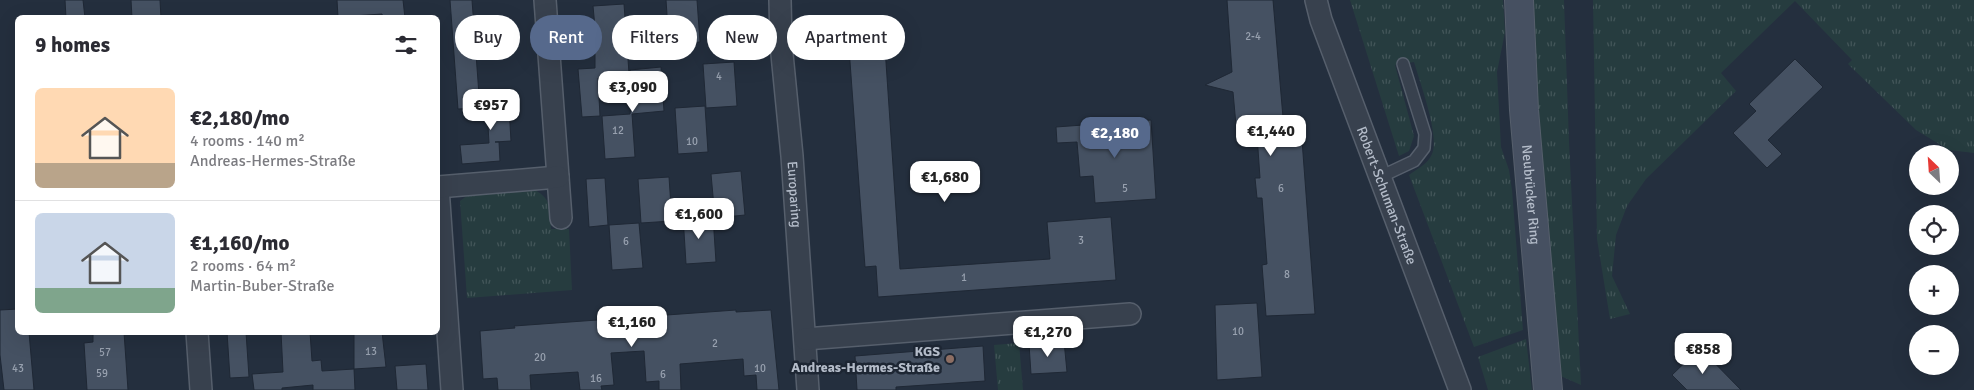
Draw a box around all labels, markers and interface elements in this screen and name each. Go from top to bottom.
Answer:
chip: Buy [455,15,520,60]
chip: Rent [530,15,602,60]
chip: Filters [612,15,697,60]
chip: New [707,15,777,60]
chip: Apartment [787,15,905,60]
house number: 2-4 [1245,30,1261,43]
icon: filters [392,31,420,59]
text: 9 homes [35,32,110,58]
pin: €3,090 [592,70,674,113]
house number: 4 [716,70,722,83]
text: €3,090 [609,77,657,97]
pin: €957 [461,88,521,131]
text: €957 [474,95,508,115]
text: €2,180/mo [190,105,289,131]
icon: home [75,108,135,168]
pin: €1,440 [1230,114,1312,157]
pin: €2,180 [1074,116,1156,159]
text: €1,440 [1247,121,1295,141]
text: €2,180 [1091,123,1139,143]
house number: 12 [612,124,624,137]
street label: Robert-Schuman-Straße [1353,124,1420,267]
text: 4 rooms · 140 m² [190,131,305,151]
house number: 10 [686,135,698,148]
street label: Neubrücker Ring [1518,144,1544,245]
north arrow [1909,145,1959,195]
map controls [1909,145,1959,375]
text: Andreas-Hermes-Straße [190,151,356,171]
pin: €1,680 [904,160,986,203]
street label: Europaring [783,161,805,228]
text: €1,680 [921,167,969,187]
house number: 5 [1122,182,1128,195]
house number: 6 [1278,182,1284,195]
pin: €1,600 [658,198,740,240]
text: €1,600 [675,204,723,224]
button: locate [1909,205,1959,255]
text: €1,160/mo [190,230,289,256]
icon: home [75,233,135,293]
house number: 3 [1078,234,1084,247]
house number: 6 [623,235,629,248]
text: 2 rooms · 64 m² [190,256,296,276]
button: + [1909,265,1959,315]
house number: 8 [1284,268,1290,281]
house number: 1 [961,271,967,284]
text: Martin-Buber-Straße [190,276,334,296]
pin: €1,160 [591,306,673,348]
text: €1,160 [608,312,656,332]
pin: €1,270 [1007,316,1089,358]
text: €1,270 [1024,322,1072,342]
house number: 10 [1232,325,1244,338]
button: − [1909,325,1959,375]
pin: €858 [1673,332,1733,375]
house number: 2 [712,337,718,350]
text: €858 [1686,339,1720,359]
place label: KGS Andreas-Hermes-Straße [791,343,940,376]
house number: 13 [365,345,377,358]
house number: 57 [99,346,111,359]
house number: 20 [534,351,546,364]
marker: KGS Andreas-Hermes-Straße [944,353,956,365]
house number: 43 [12,362,24,375]
house number: 10 [754,362,766,375]
house number: 59 [96,367,108,380]
house number: 6 [660,368,666,381]
house number: 16 [590,372,602,385]

